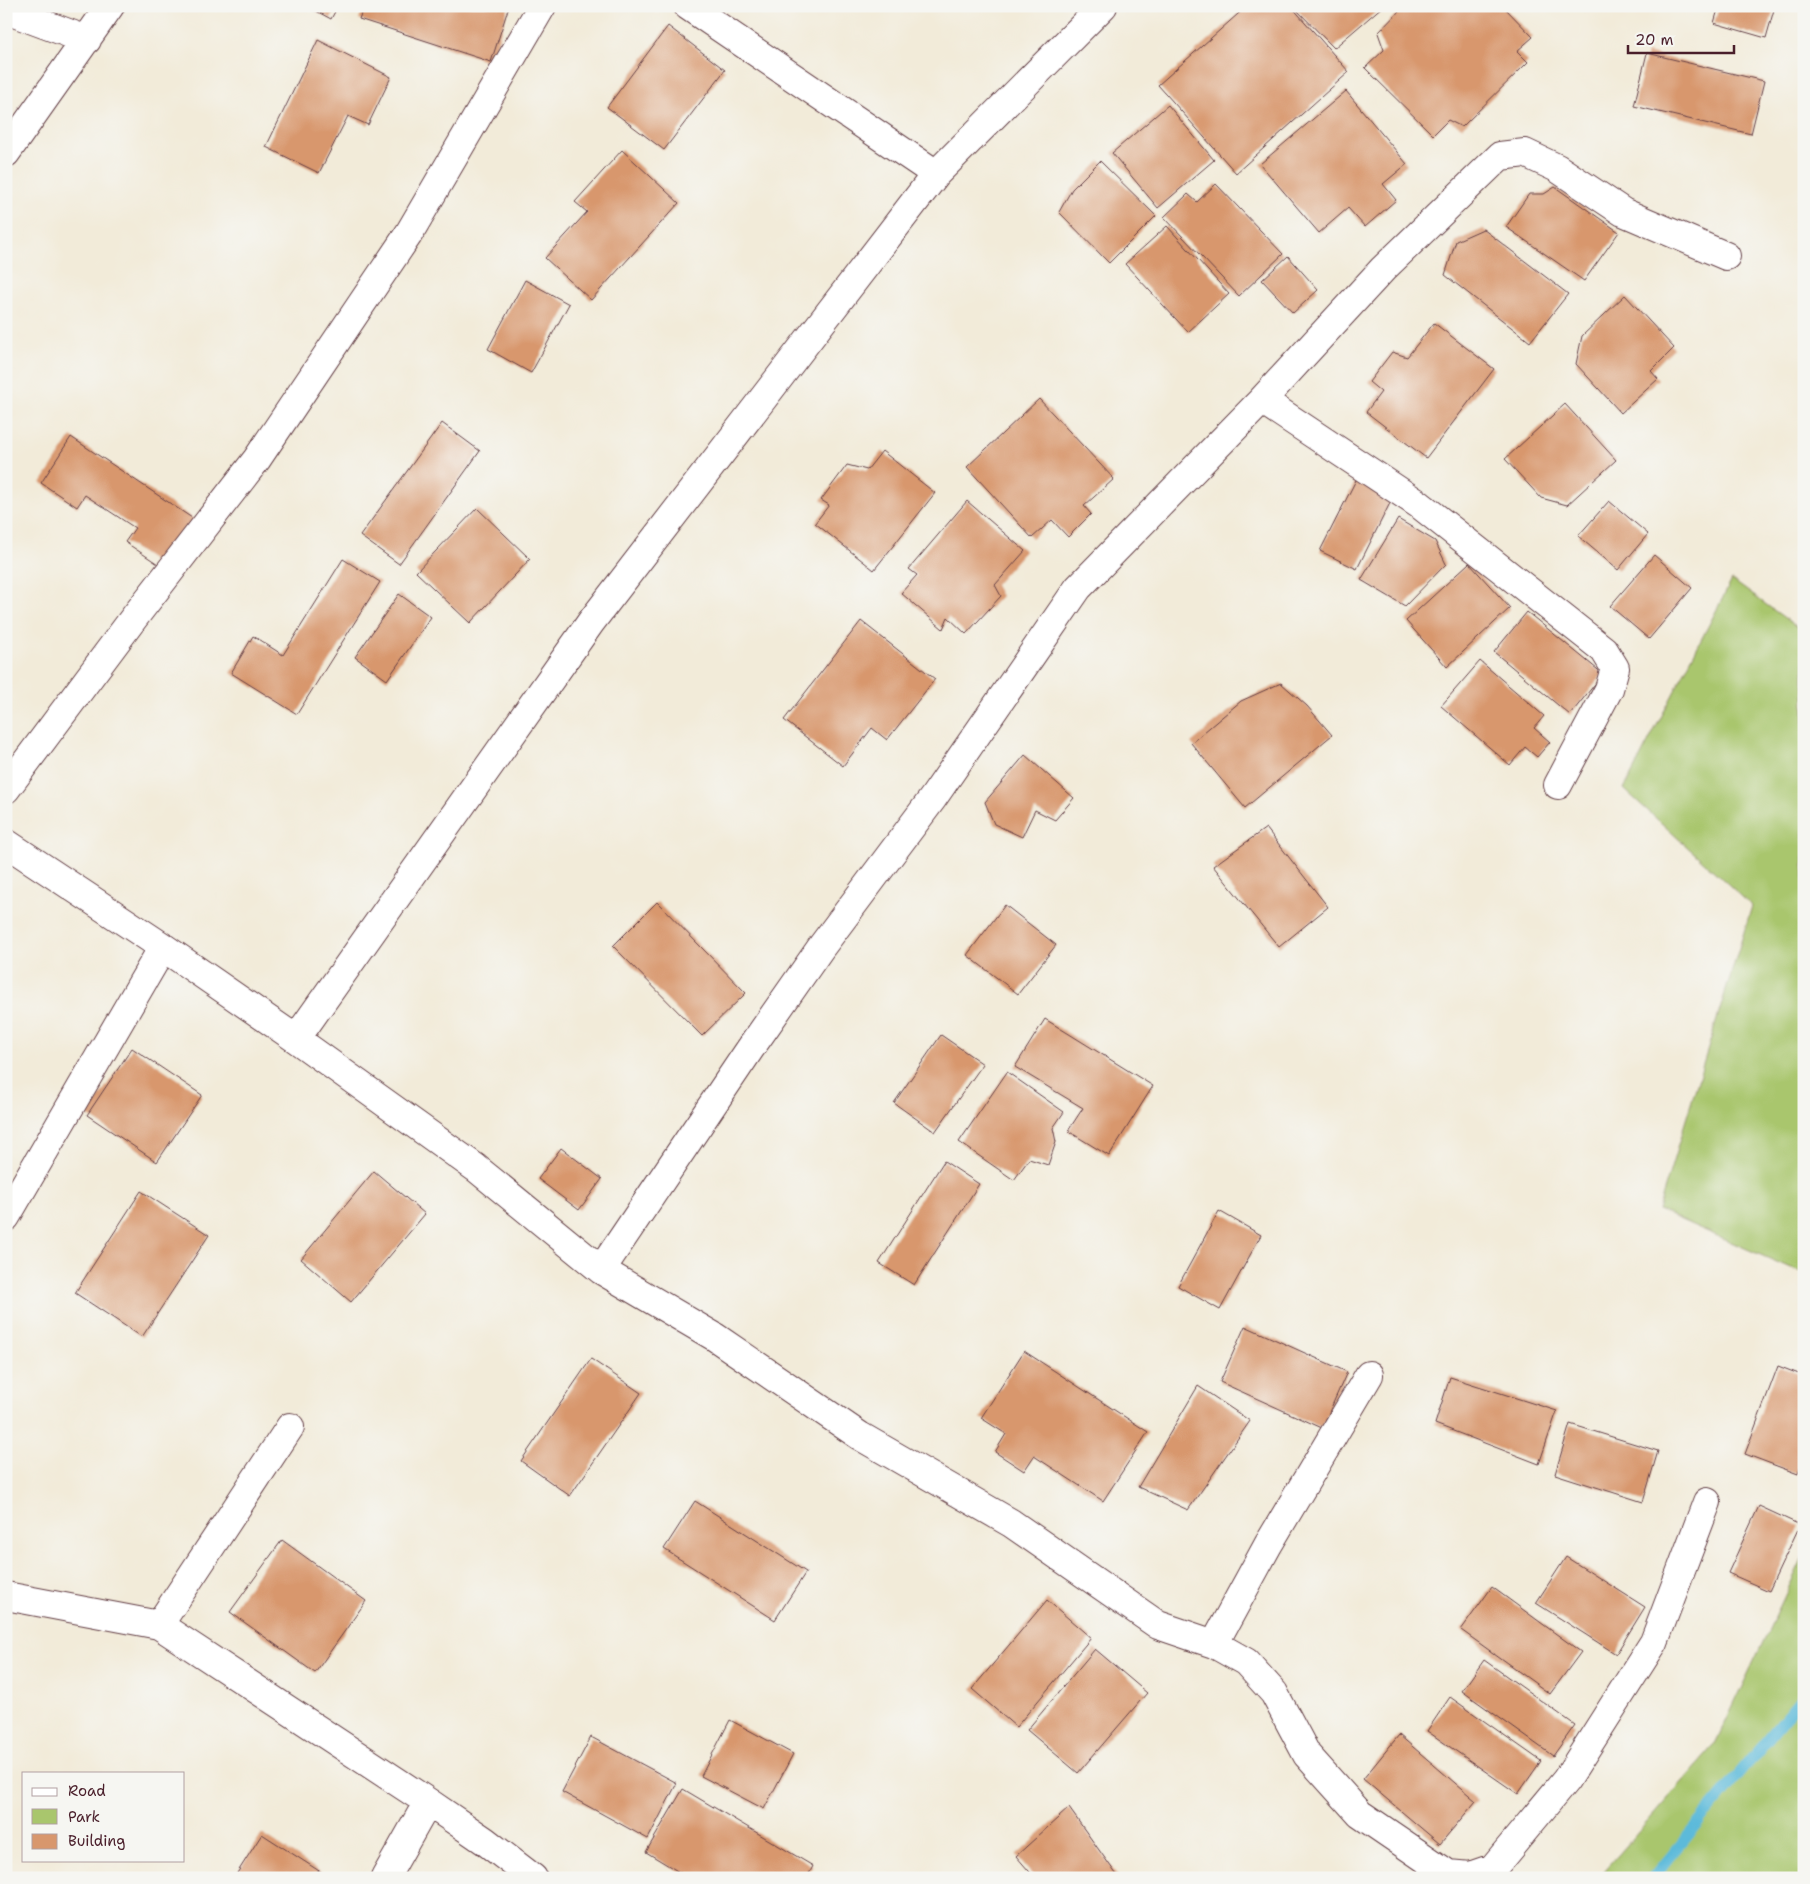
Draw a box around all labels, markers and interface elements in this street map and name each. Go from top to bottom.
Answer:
scale bar [1628,22,1734,54]
text: 20 m [1635,30,1674,50]
legend [22,1772,185,1862]
text: Road [68,1781,106,1801]
text: Park [68,1807,100,1827]
text: Building [68,1831,125,1851]

